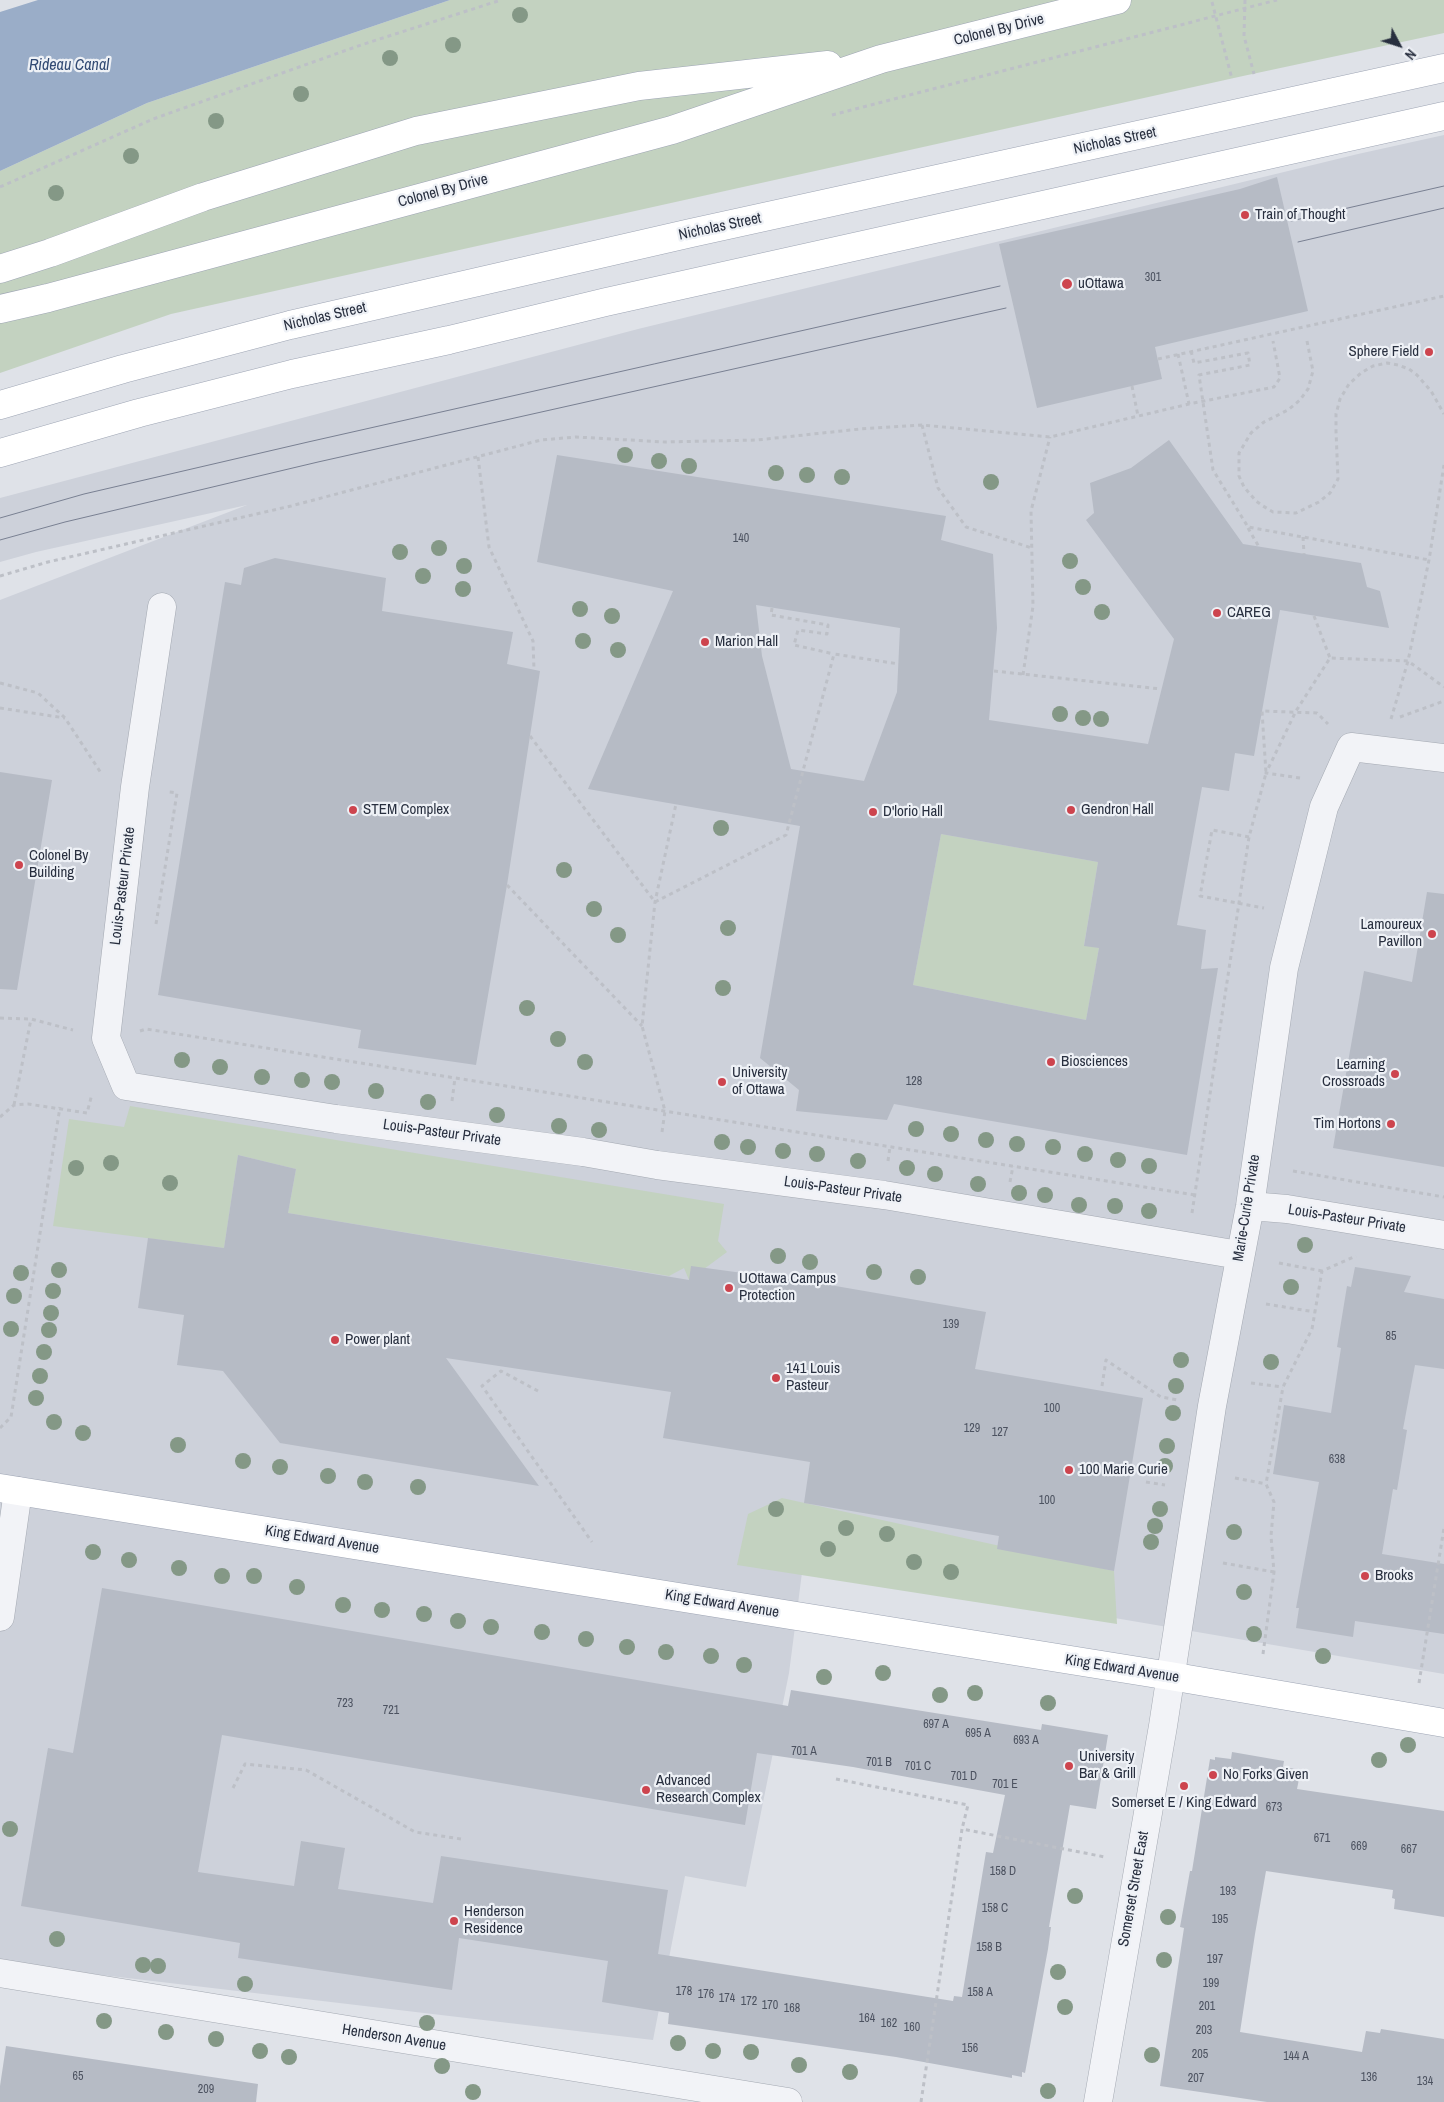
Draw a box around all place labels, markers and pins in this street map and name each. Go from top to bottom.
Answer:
place label: Train of Thought [1255,206,1345,224]
marker: Train of Thought [1239,209,1251,221]
place label: uOttawa [1078,275,1124,293]
marker: uOttawa [1060,277,1074,291]
place label: Sphere Field [1349,343,1419,361]
marker: Sphere Field [1423,346,1435,358]
place label: CAREG [1227,604,1271,622]
marker: CAREG [1211,607,1223,619]
place label: Marion Hall [715,633,778,651]
marker: Marion Hall [699,636,711,648]
place label: STEM Complex [363,801,449,819]
place label: Gendron Hall [1081,801,1153,819]
place label: D'lorio Hall [883,803,943,821]
marker: STEM Complex [347,804,359,816]
marker: Gendron Hall [1065,804,1077,816]
marker: D'lorio Hall [867,806,879,818]
place label: Colonel By Building [29,847,88,882]
marker: Colonel By Building [13,859,25,871]
place label: Lamoureux Pavillon [1360,916,1422,951]
marker: Lamoureux Pavillon [1426,928,1438,940]
place label: Biosciences [1061,1053,1128,1071]
marker: Biosciences [1045,1056,1057,1068]
place label: Learning Crossroads [1322,1056,1385,1091]
place label: University of Ottawa [732,1064,787,1099]
marker: Learning Crossroads [1389,1068,1401,1080]
marker: University of Ottawa [716,1076,728,1088]
place label: Tim Hortons [1314,1115,1381,1133]
marker: Tim Hortons [1385,1118,1397,1130]
place label: UOttawa Campus Protection [739,1270,836,1305]
marker: UOttawa Campus Protection [723,1282,735,1294]
place label: Power plant [345,1331,410,1349]
marker: Power plant [329,1334,341,1346]
place label: 141 Louis Pasteur [786,1360,840,1395]
marker: 141 Louis Pasteur [770,1372,782,1384]
place label: 100 Marie Curie [1079,1461,1168,1479]
marker: 100 Marie Curie [1063,1464,1075,1476]
place label: Brooks [1375,1567,1413,1585]
marker: Brooks [1359,1570,1371,1582]
place label: University Bar & Grill [1079,1748,1136,1783]
marker: University Bar & Grill [1063,1760,1075,1772]
place label: No Forks Given [1223,1766,1309,1784]
marker: No Forks Given [1207,1769,1219,1781]
place label: Advanced Research Complex [656,1772,761,1807]
marker: Somerset E / King Edward [1178,1780,1190,1792]
marker: Advanced Research Complex [640,1784,652,1796]
place label: Somerset E / King Edward [1112,1794,1256,1812]
place label: Henderson Residence [464,1903,524,1938]
marker: Henderson Residence [448,1915,460,1927]

